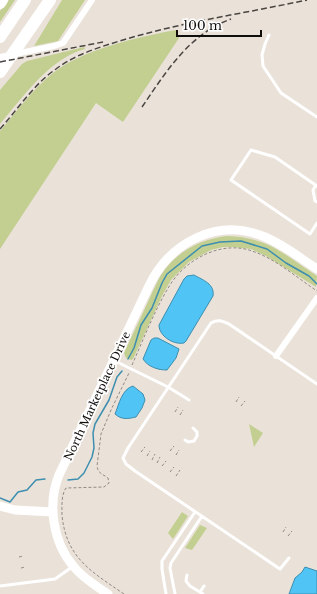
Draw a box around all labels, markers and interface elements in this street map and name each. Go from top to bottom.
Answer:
scale bar [177,12,261,38]
text: 100 m [183,18,222,33]
street label: North Marketplace Drive [61,329,133,463]

